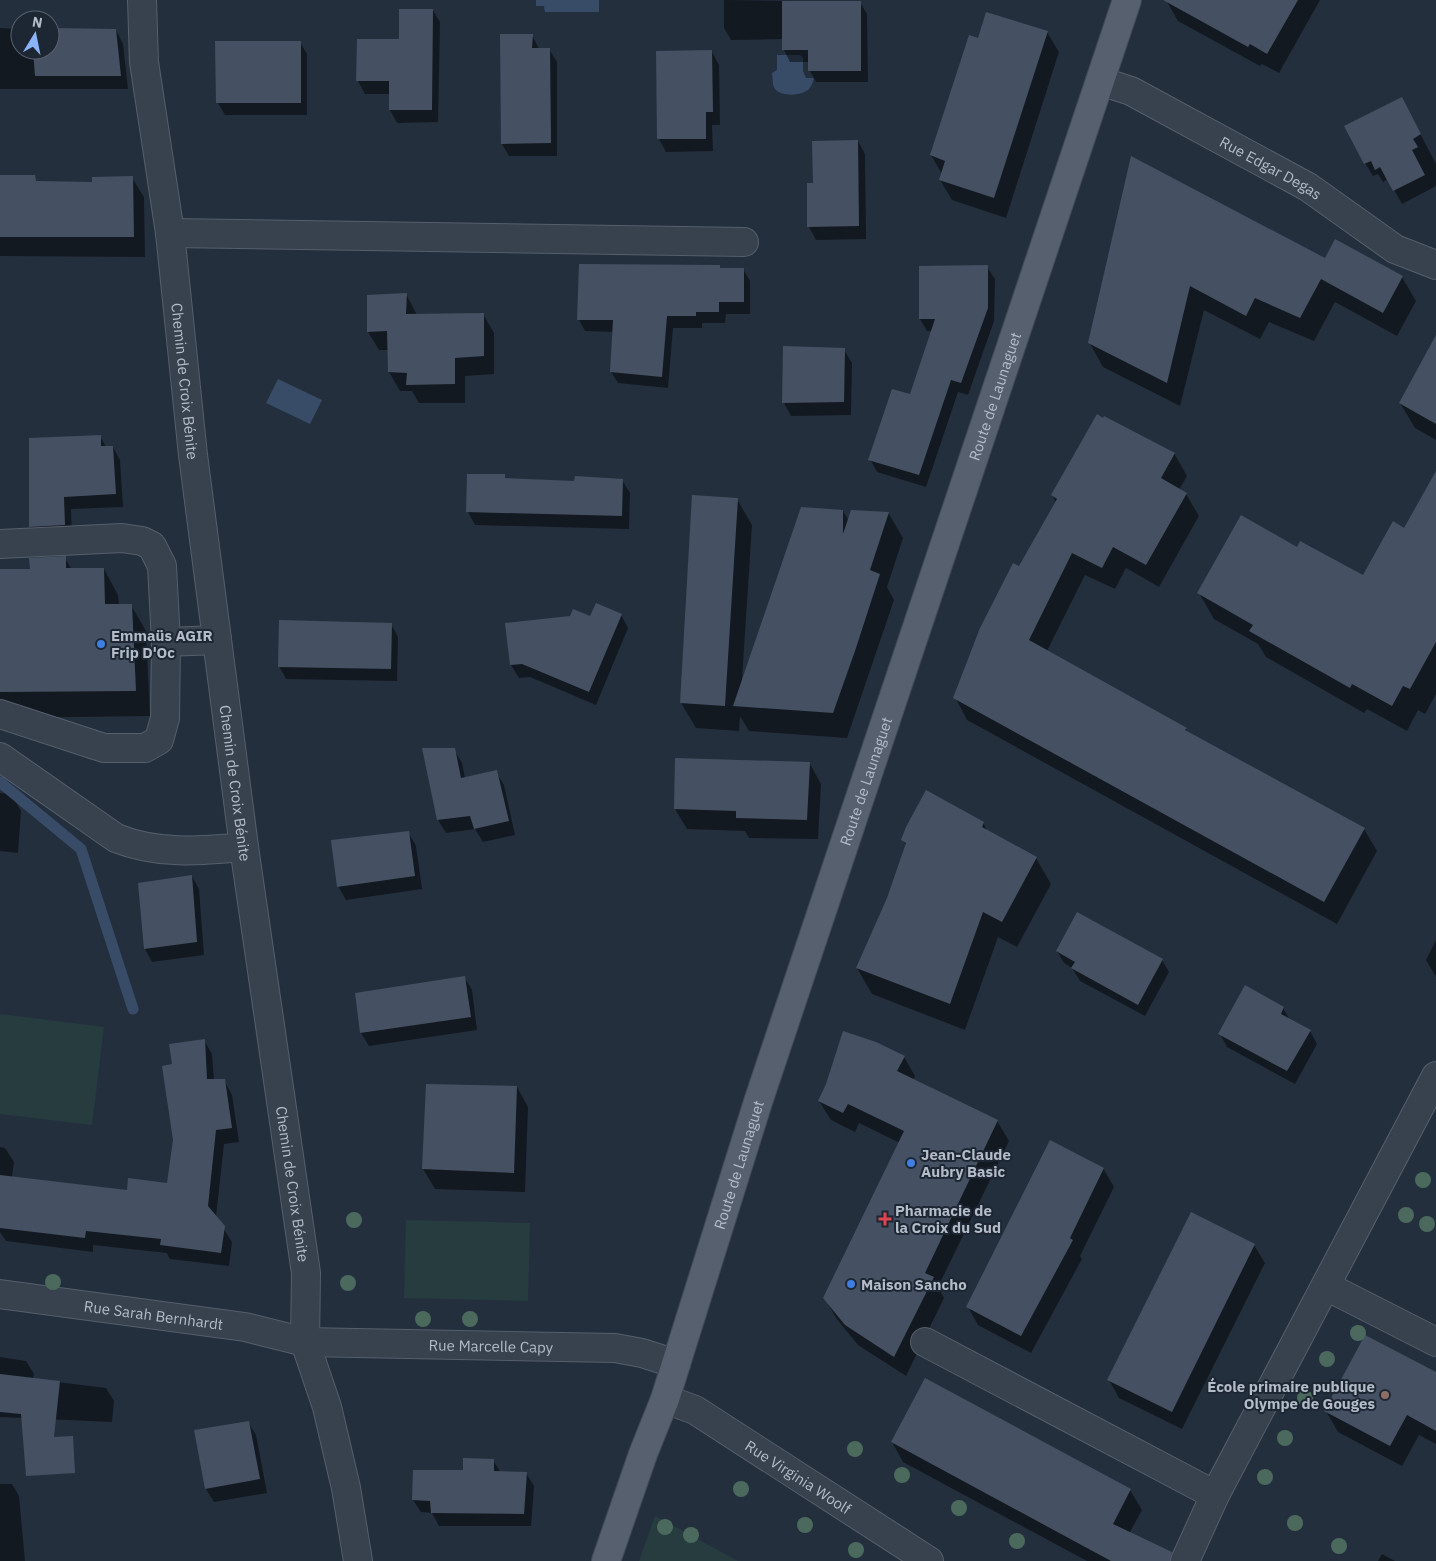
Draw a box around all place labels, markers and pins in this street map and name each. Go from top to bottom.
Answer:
place label: Emmaüs AGIR Frip D'Oc [111,626,213,662]
marker: Emmaüs AGIR Frip D'Oc [95,638,107,650]
place label: Jean-Claude Aubry Basic [921,1145,1011,1181]
marker: Jean-Claude Aubry Basic [905,1157,917,1169]
place label: Pharmacie de la Croix du Sud [895,1201,1001,1237]
marker: Pharmacie de la Croix du Sud [879,1213,891,1225]
place label: Maison Sancho [861,1275,967,1294]
marker: Maison Sancho [845,1278,857,1290]
place label: École primaire publique Olympe de Gouges [1207,1377,1375,1413]
marker: École primaire publique Olympe de Gouges [1379,1389,1391,1401]

